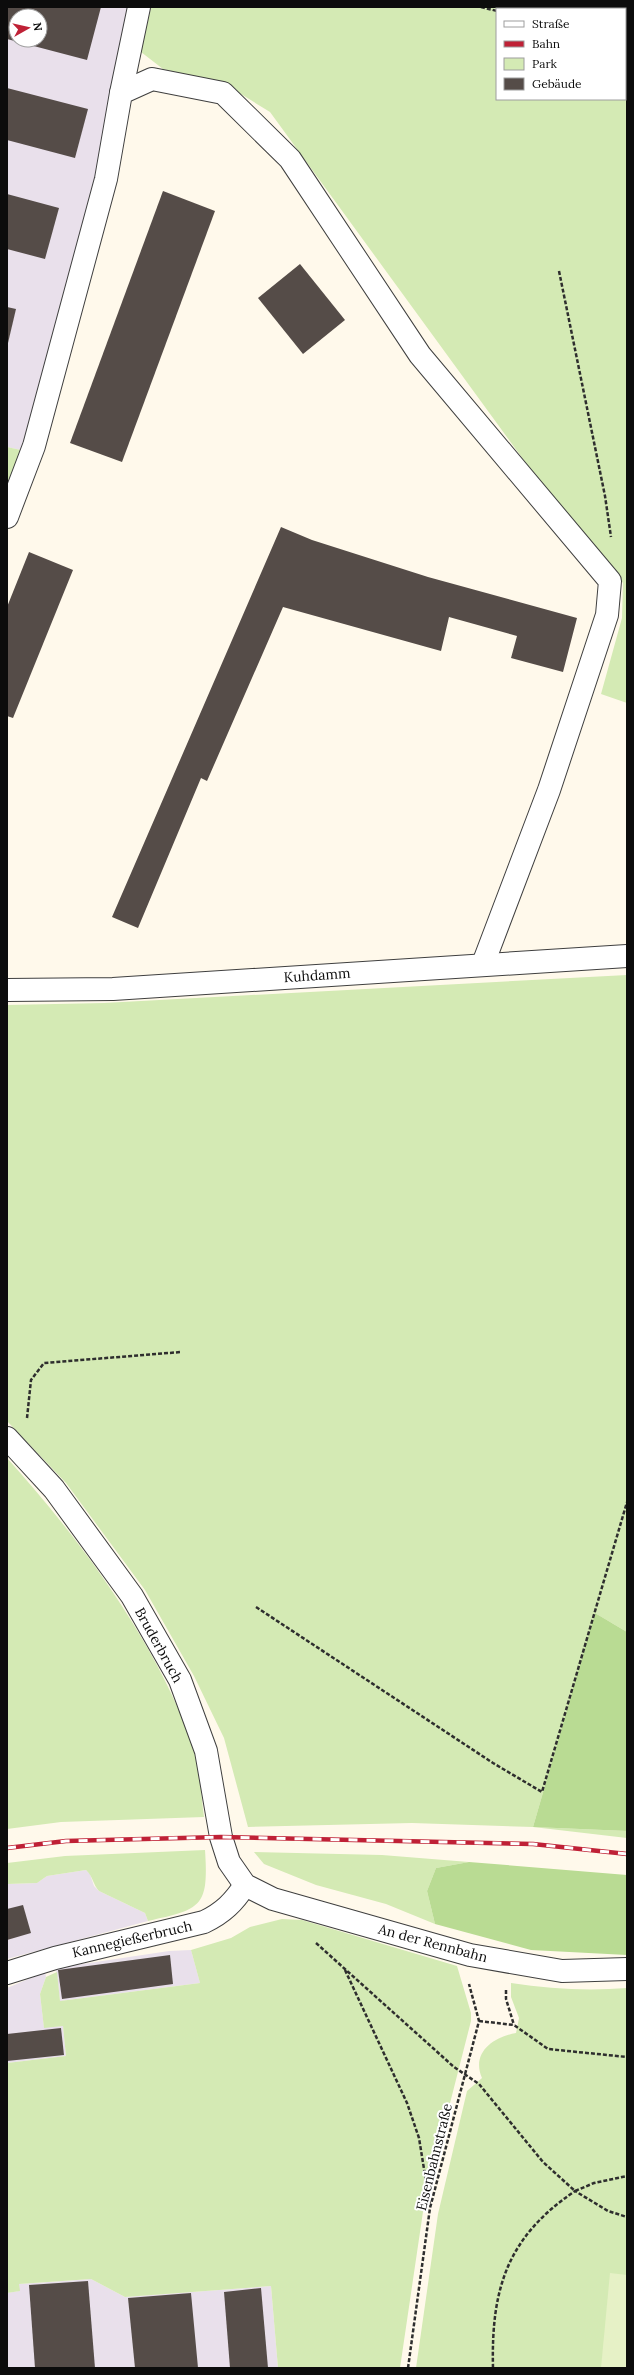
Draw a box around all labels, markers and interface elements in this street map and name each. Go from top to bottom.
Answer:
north arrow [8,8,48,48]
legend [496,8,626,100]
text: Straße [532,16,570,31]
text: N [30,21,45,32]
text: Bahn [532,36,560,51]
text: Park [532,56,558,71]
text: Gebäude [532,76,582,91]
street label: Kuhdamm [283,964,351,986]
street label: Bruderbruch [131,1604,187,1686]
street label: Kannegießerbruch [70,1916,194,1962]
street label: An der Rennbahn [376,1920,490,1966]
street label: Eisenbahnstraße [412,2101,456,2212]

